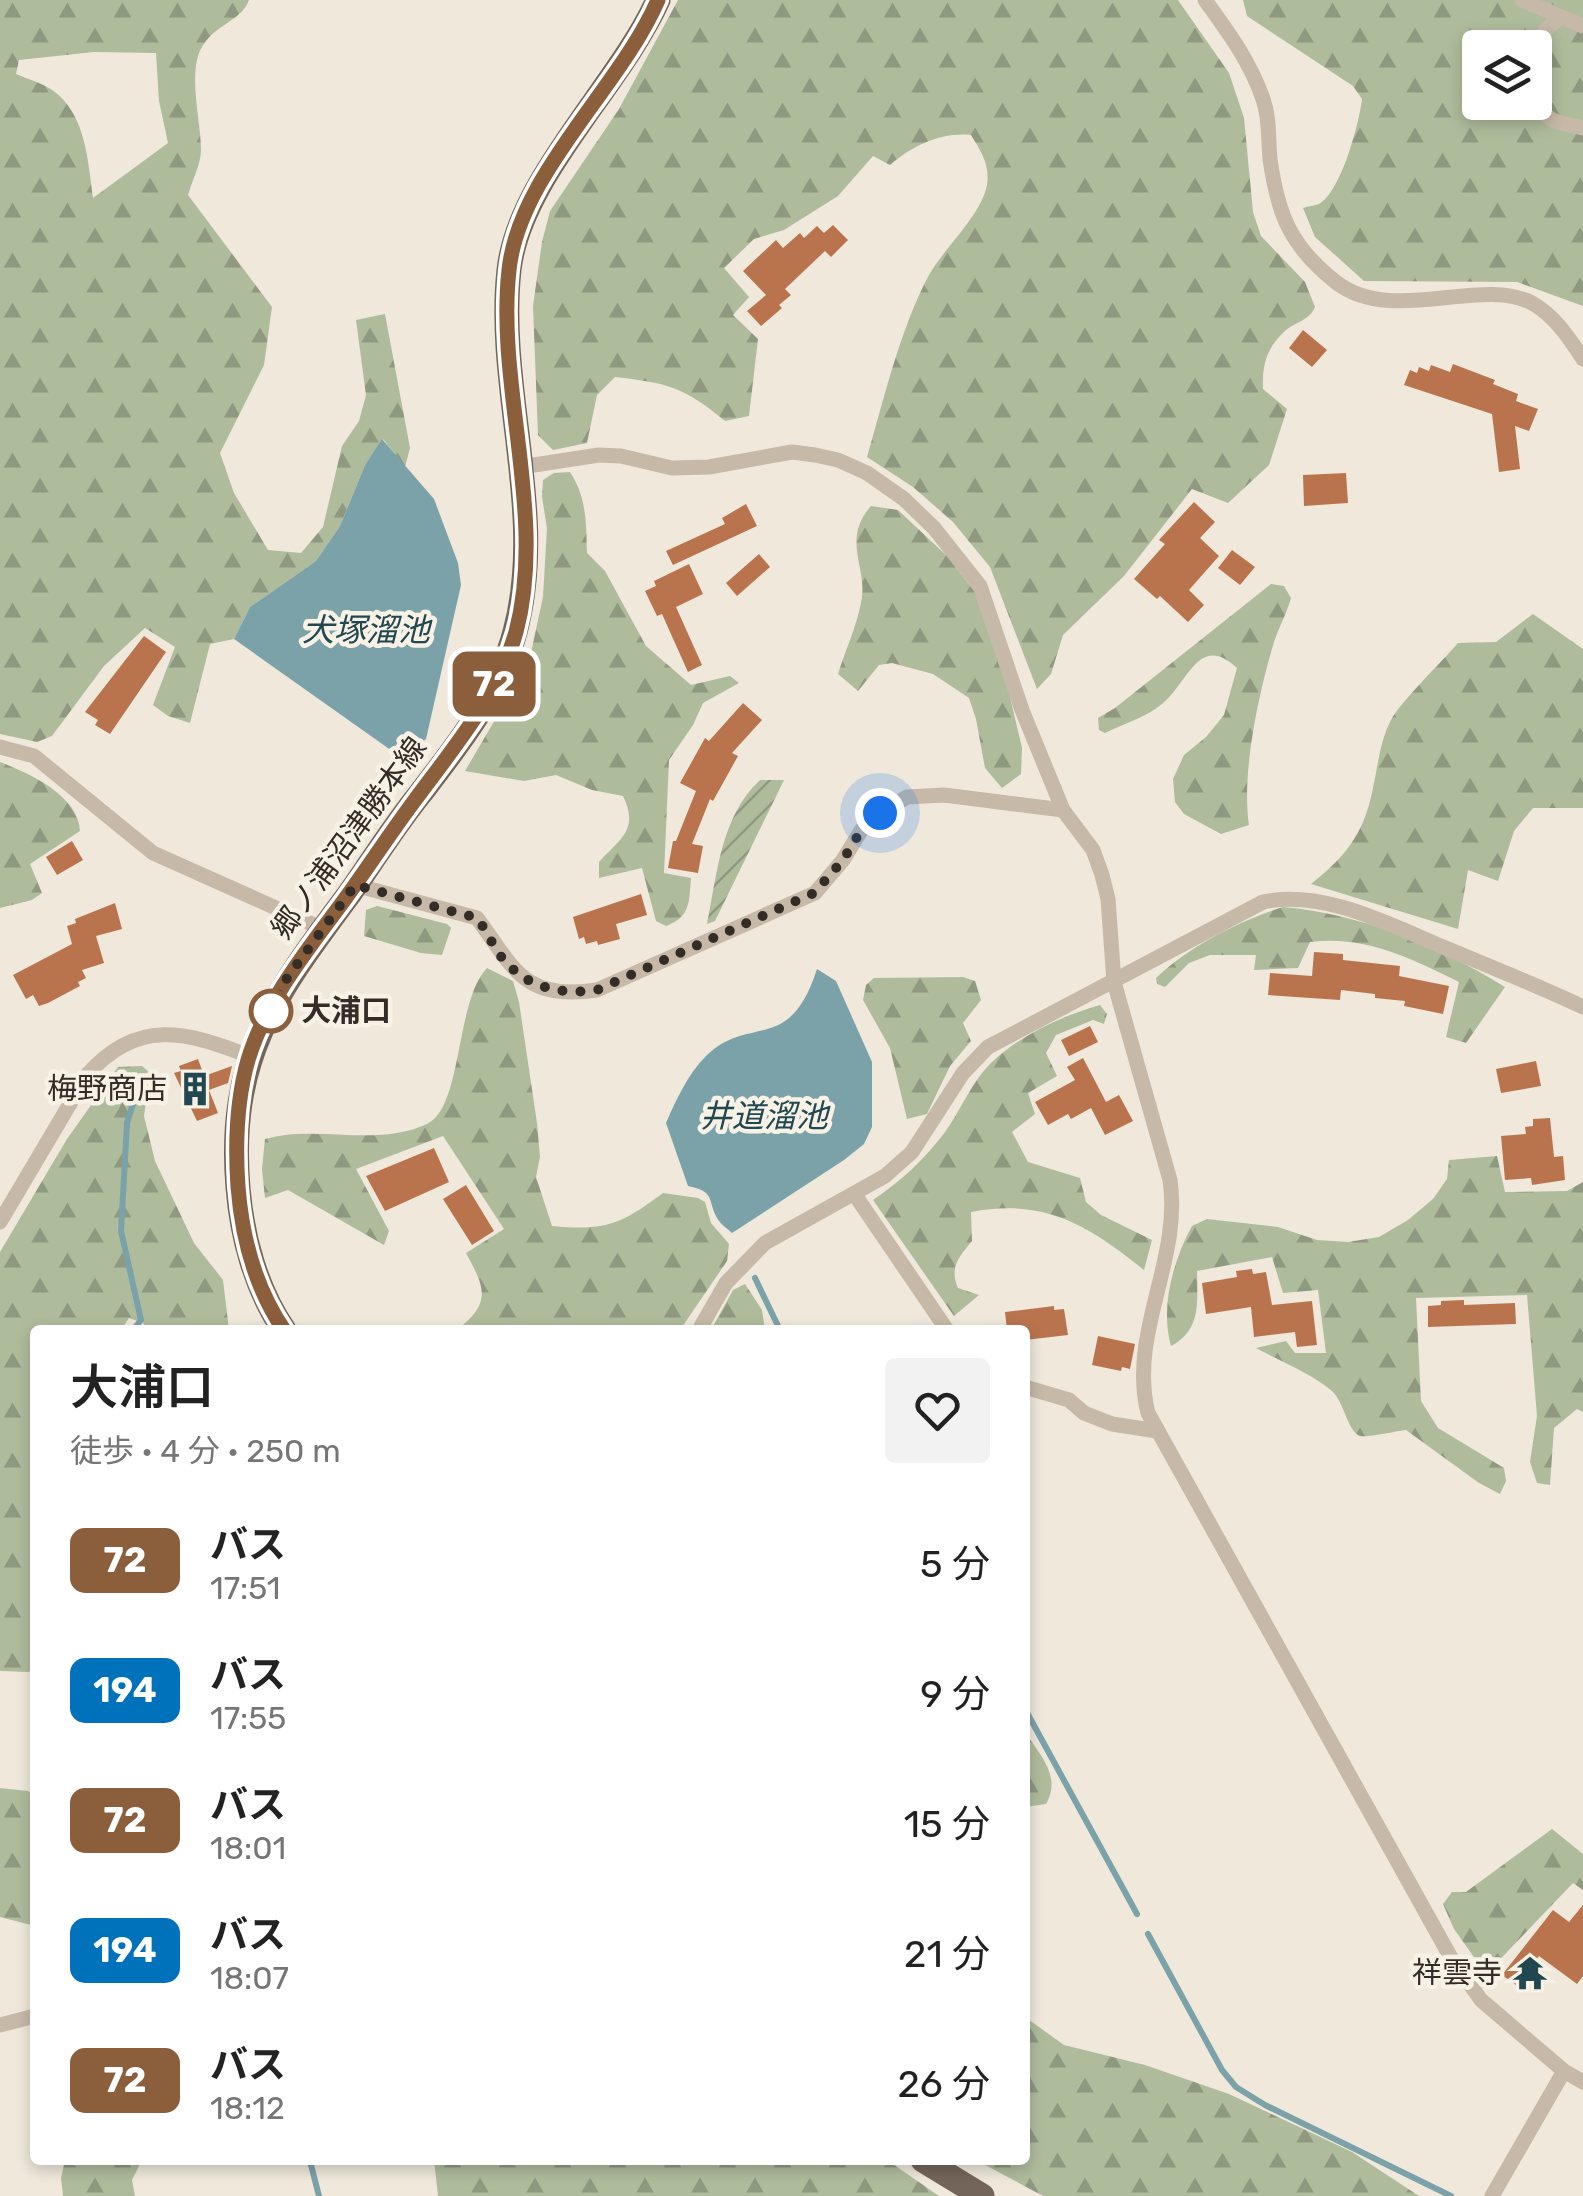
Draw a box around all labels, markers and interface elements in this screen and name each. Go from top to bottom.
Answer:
map controls [1462,30,1552,120]
button: layers [1462,30,1552,120]
water label: 犬塚溜池 [302,611,433,649]
line badge: 72 [449,652,539,716]
text: 72 [473,663,515,705]
street label: 郷ノ浦沼津勝本線 [264,730,434,946]
your location [855,788,905,838]
marker: 大浦口 [250,990,292,1032]
place label: 大浦口 [301,993,391,1029]
building icon: 梅野商店 [176,1070,214,1108]
place label: 梅野商店 [47,1071,167,1107]
water label: 井道溜池 [700,1097,831,1135]
button: heart [885,1358,990,1463]
text: 大浦口 [70,1359,214,1416]
text: 徒歩 · 4 分 · 250 m [70,1432,341,1470]
text: バス [210,1522,286,1568]
text: 72 [104,1539,146,1581]
text: 5 分 [920,1541,990,1587]
text: 17:51 [210,1569,281,1607]
text: バス [210,1652,286,1698]
text: 194 [93,1669,157,1711]
text: 9 分 [920,1671,990,1717]
text: 17:55 [210,1699,286,1737]
text: バス [210,1782,286,1828]
text: 72 [104,1799,146,1841]
text: 15 分 [904,1801,990,1847]
text: 18:01 [210,1829,286,1867]
text: バス [210,1912,286,1958]
text: 194 [93,1929,157,1971]
text: 21 分 [904,1931,990,1977]
temple icon: 祥雲寺 [1511,1954,1549,1992]
place label: 祥雲寺 [1412,1955,1502,1991]
text: 18:07 [210,1959,289,1997]
text: バス [210,2042,286,2088]
text: 72 [104,2059,146,2101]
text: 26 分 [897,2061,990,2107]
text: 18:12 [210,2089,285,2127]

